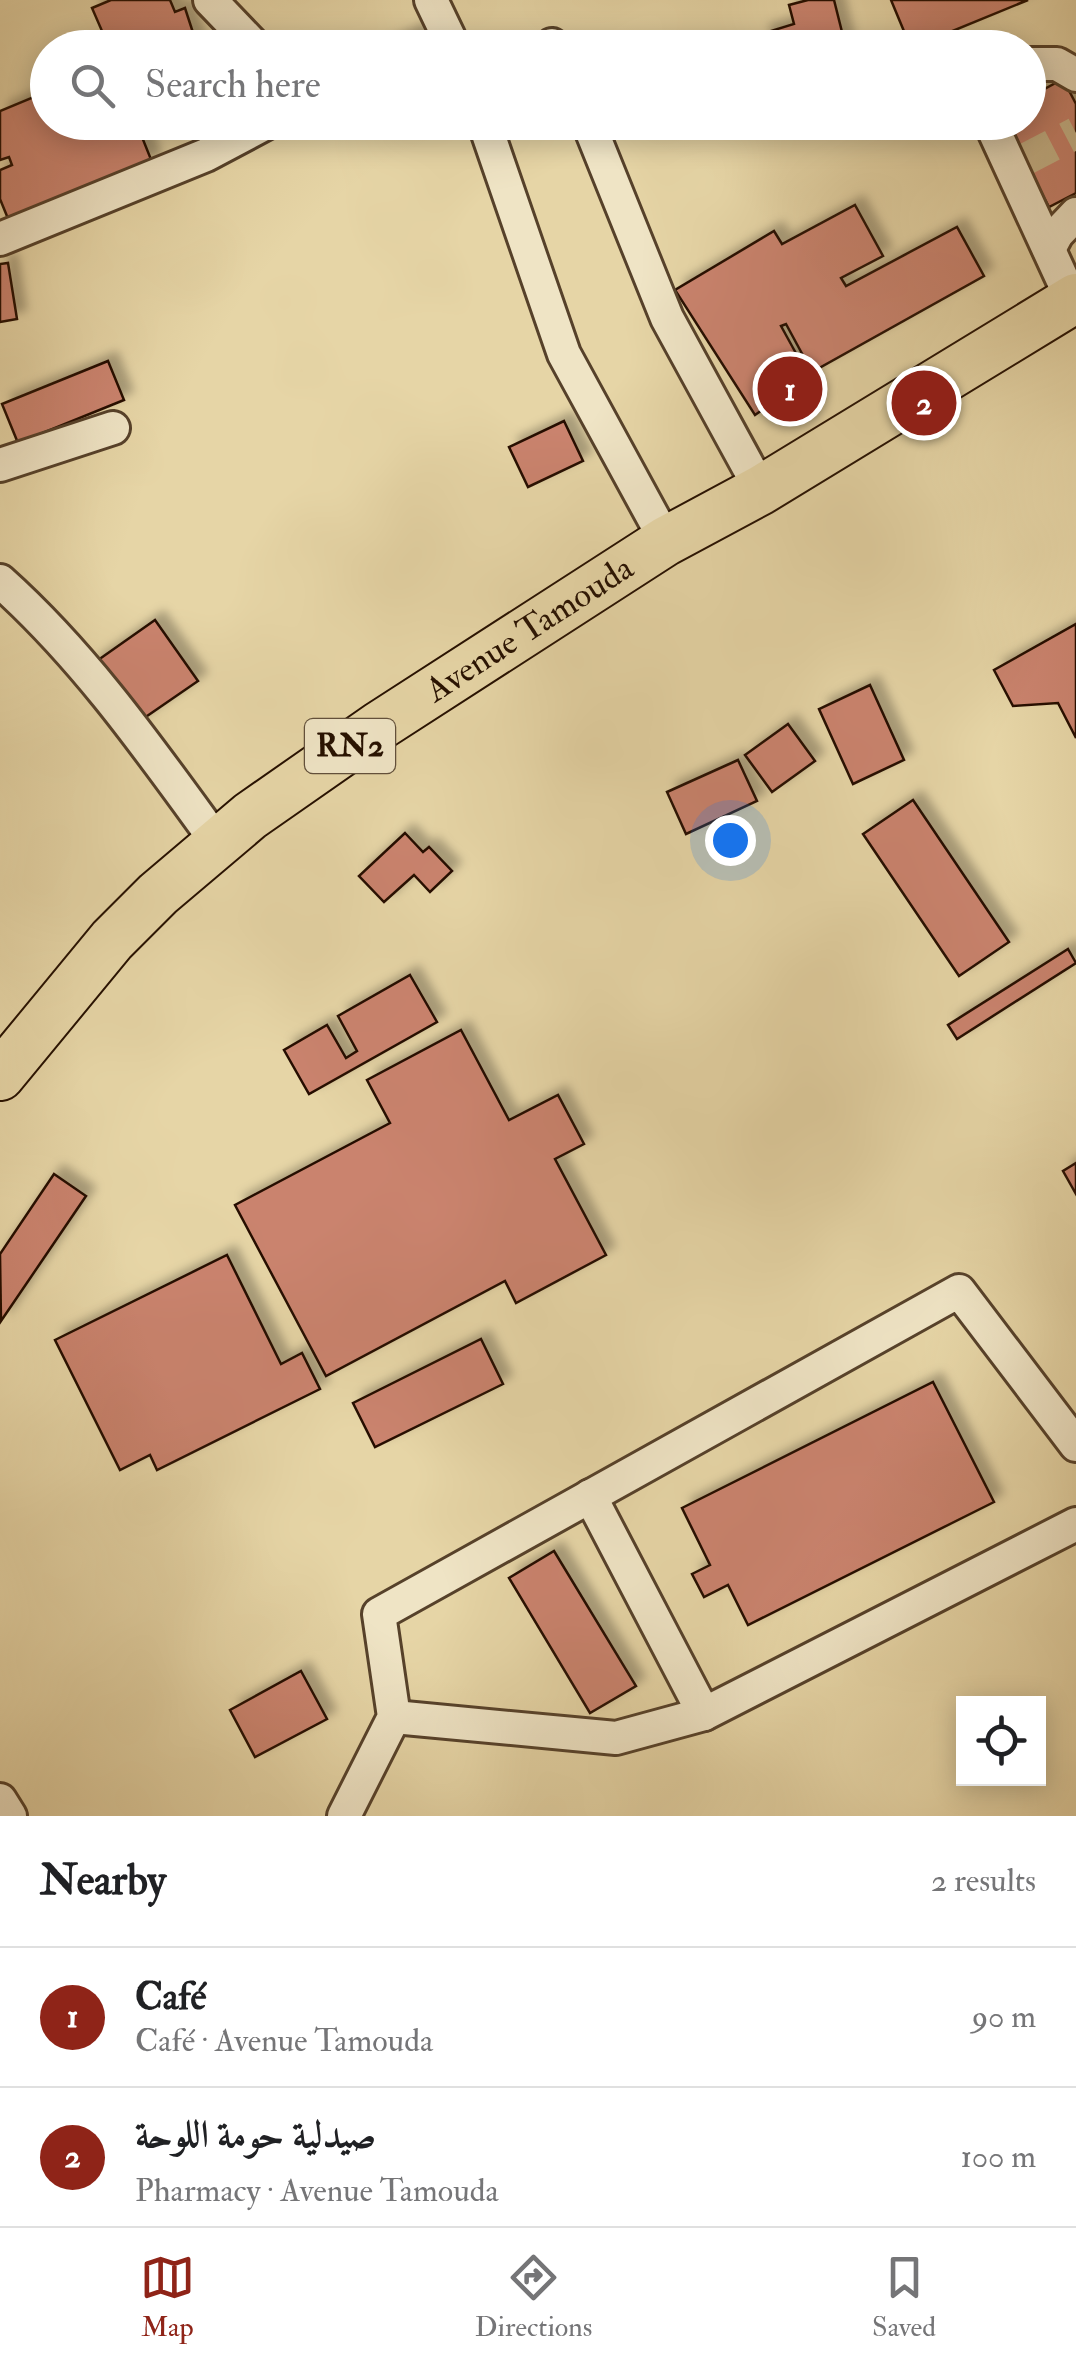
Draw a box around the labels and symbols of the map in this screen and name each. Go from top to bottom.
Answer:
pin: 1 [758,352,822,426]
pin: 2 [892,366,956,440]
street label: Avenue Tamouda [416,546,642,713]
road number: RN2 [305,719,395,773]
your location [705,815,756,866]

